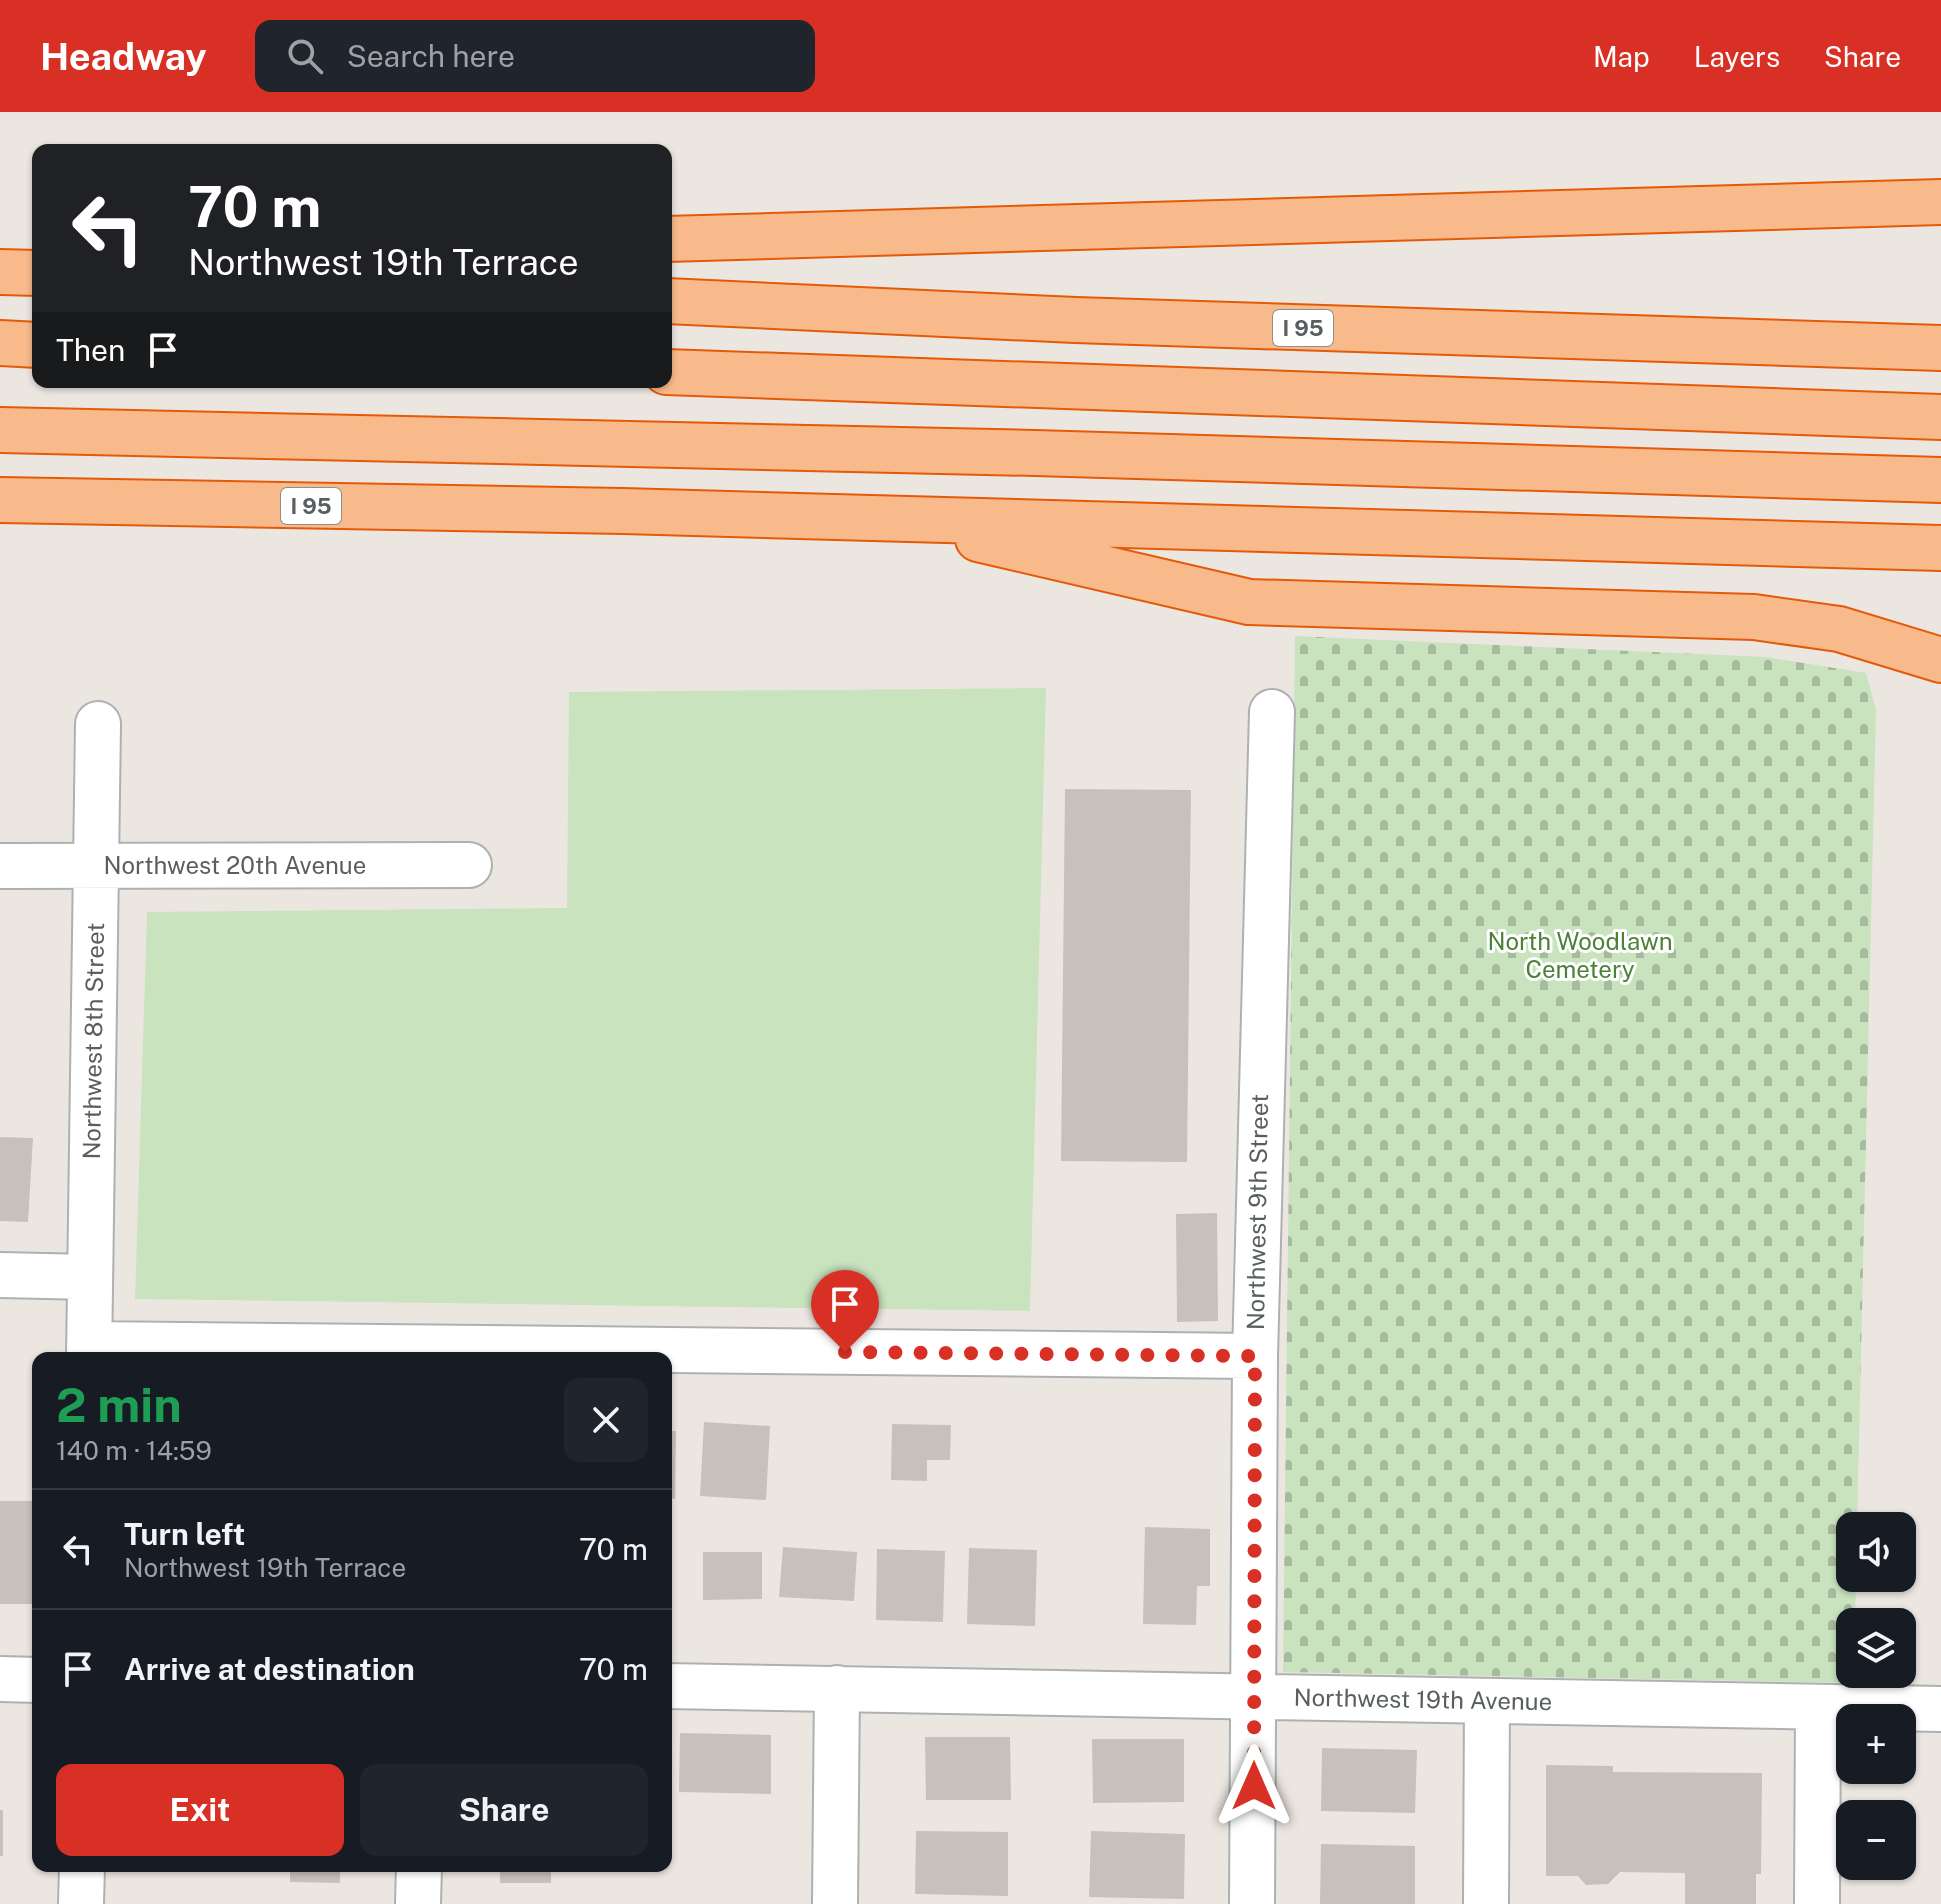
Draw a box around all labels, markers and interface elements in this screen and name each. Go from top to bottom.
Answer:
search box [255,20,815,92]
text: Headway [40,34,207,79]
icon: search [283,34,327,78]
text: Search here [347,38,515,74]
text: Map [1593,40,1650,73]
text: Layers [1694,40,1780,73]
text: Share [1824,40,1901,73]
text: 70 m [188,174,321,240]
icon: left [56,176,160,280]
text: Northwest 19th Terrace [188,241,579,283]
road number: I 95 [1273,310,1333,346]
icon: arrive [141,328,185,372]
text: Then [56,332,125,368]
road number: I 95 [281,488,341,524]
street label: Northwest 20th Avenue [104,851,366,879]
street label: Northwest 8th Street [77,922,109,1160]
park label: North Woodlawn Cemetery [1488,927,1673,983]
street label: Northwest 9th Street [1241,1094,1273,1330]
pin [811,1270,879,1352]
icon: arrive [823,1282,867,1326]
text: 2 min [56,1376,182,1433]
button: close [564,1378,648,1462]
text: 140 m · 14:59 [56,1435,212,1466]
map controls [1836,1512,1916,1880]
button: sound [1836,1512,1916,1592]
text: Turn left [124,1516,245,1552]
icon: left [56,1527,100,1571]
text: 70 m [579,1531,648,1567]
text: Northwest 19th Terrace [124,1552,406,1583]
button: layers [1836,1608,1916,1688]
icon: arrive [56,1647,100,1691]
text: Arrive at destination [124,1651,415,1687]
text: 70 m [579,1651,648,1687]
street label: Northwest 19th Avenue [1294,1683,1553,1715]
button: + [1836,1704,1916,1784]
position arrow [1212,1744,1296,1828]
button: Exit [56,1764,344,1856]
button: Share [360,1764,648,1856]
button: − [1836,1800,1916,1880]

